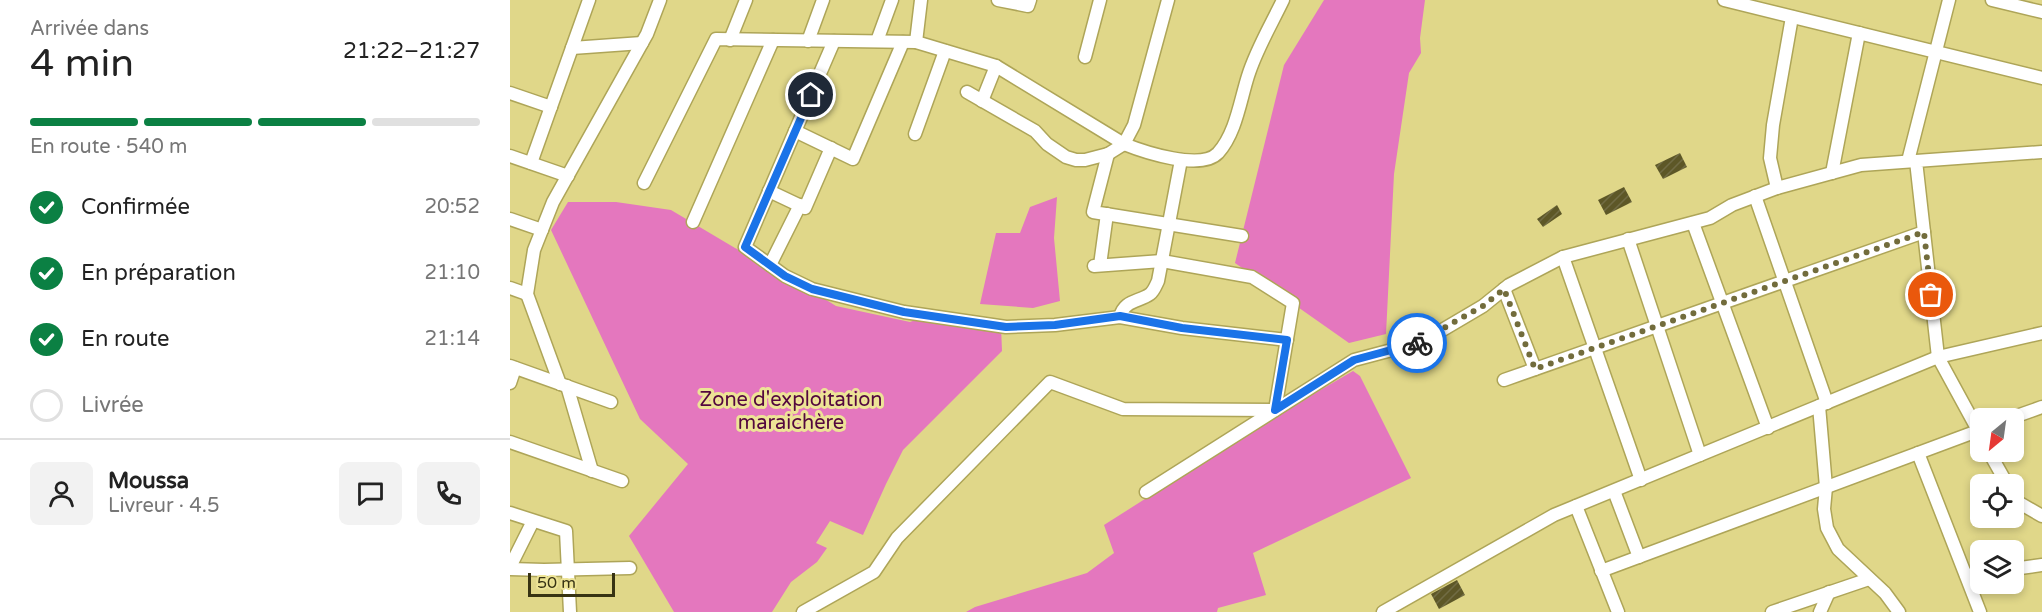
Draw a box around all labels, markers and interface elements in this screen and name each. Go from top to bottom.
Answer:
text: Arrivée dans [30,17,149,41]
text: 21:22–21:27 [343,38,480,64]
text: 4 min [30,40,134,87]
pin [785,69,836,120]
icon: home [794,78,827,111]
text: En route · 540 m [30,135,187,159]
icon: check [30,191,63,224]
text: Confirmée [81,194,190,220]
text: 20:52 [425,195,480,219]
icon: check [30,257,63,290]
text: En préparation [81,260,236,286]
text: 21:10 [425,261,480,285]
pin [1905,269,1956,320]
icon: bag [1914,278,1947,311]
courier [1387,313,1447,373]
icon: check [30,323,63,356]
text: En route [81,326,170,352]
text: 21:14 [425,327,480,351]
icon: bike [1401,327,1434,360]
park label: Zone d'exploitation maraichère [699,388,883,435]
text: Livrée [81,392,144,418]
north arrow [1970,408,2024,462]
map controls [1970,408,2024,594]
button: person [30,462,93,525]
button: chat [339,462,402,525]
button: phone [417,462,480,525]
text: Moussa [108,468,189,494]
button: locate [1970,474,2024,528]
text: Livreur · 4.5 [108,494,220,518]
button: layers [1970,540,2024,594]
scale bar [528,570,615,598]
text: 50 m [537,573,576,593]

